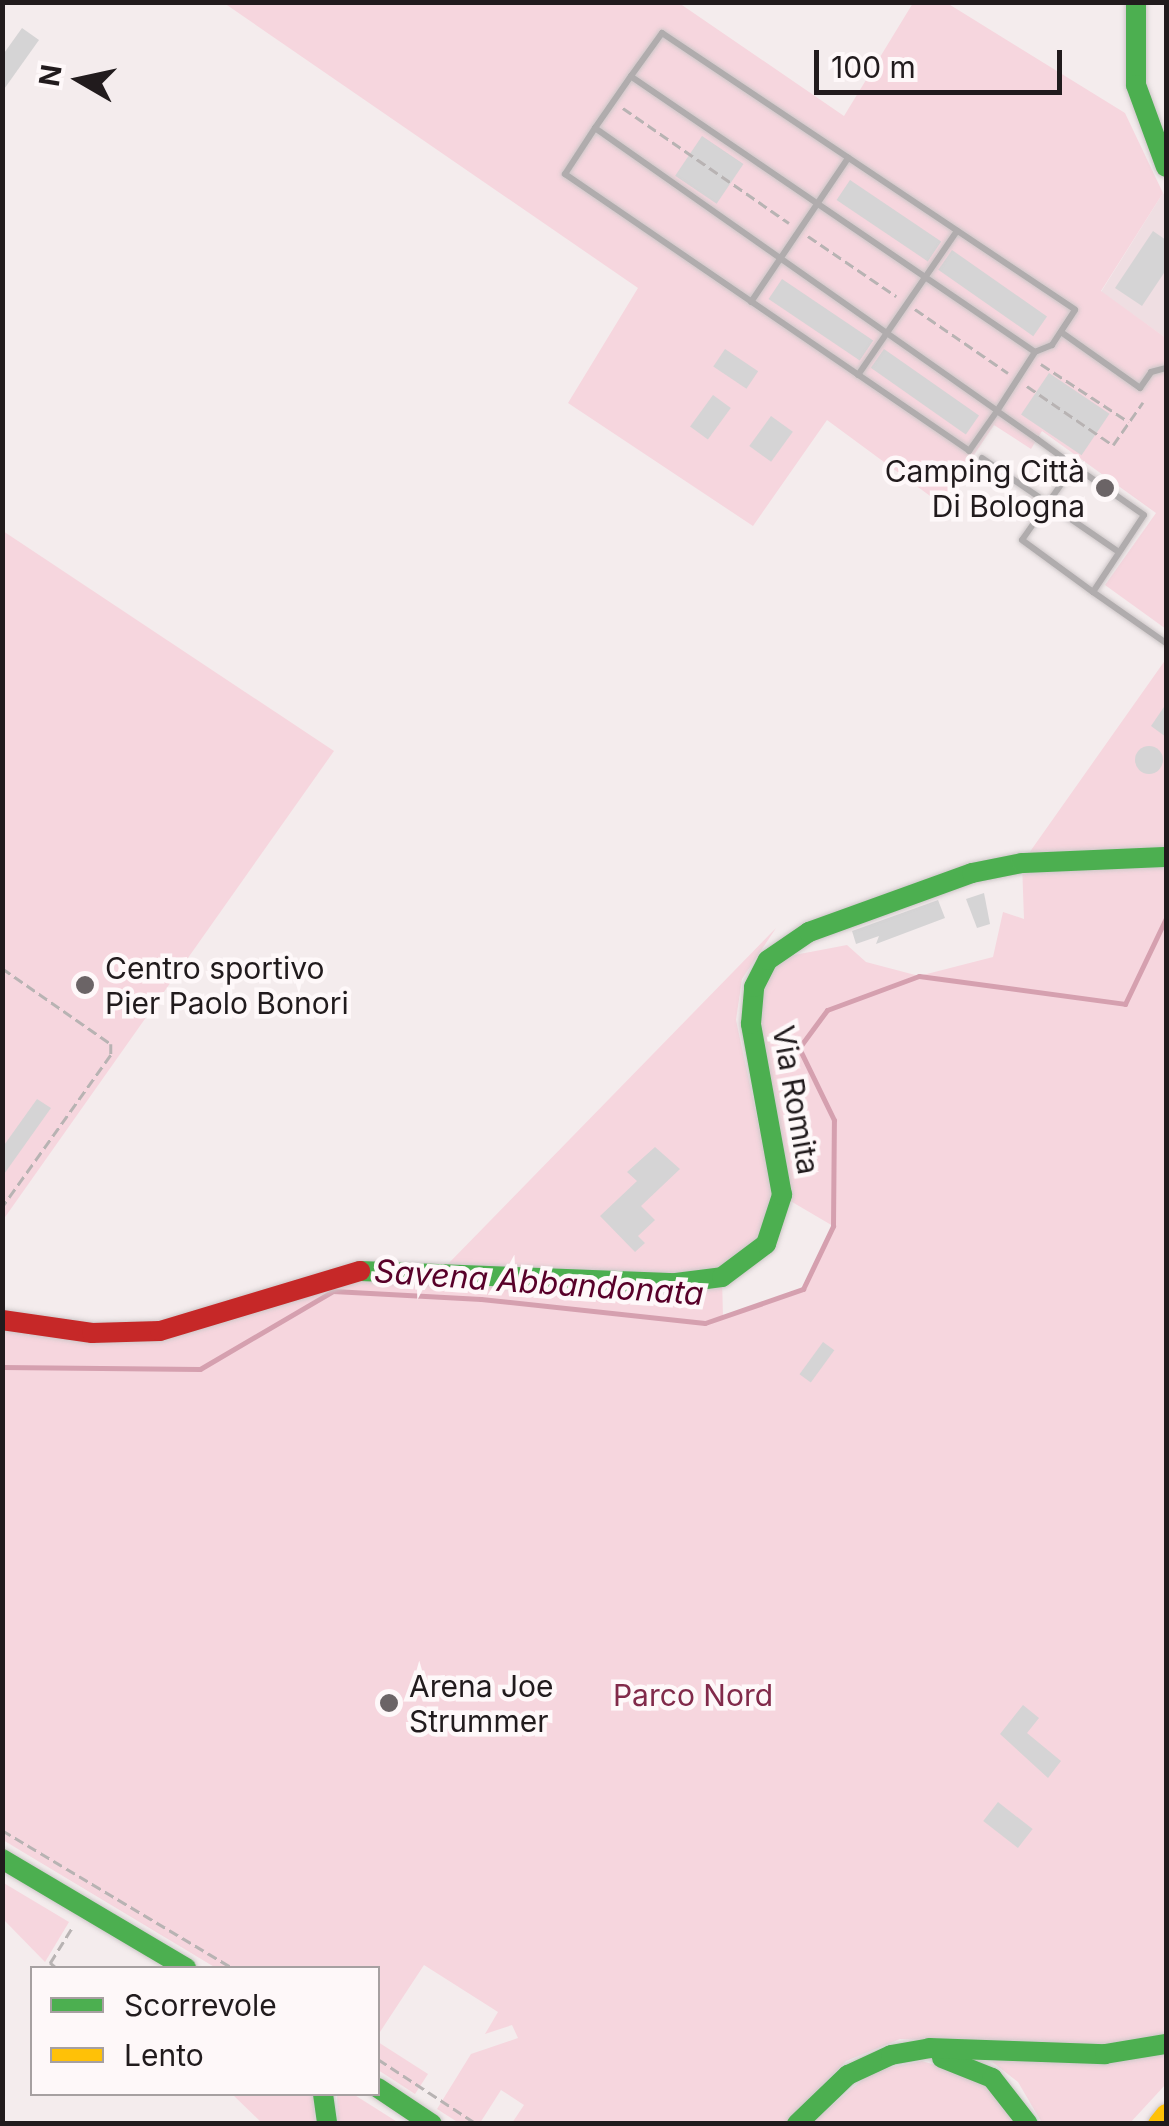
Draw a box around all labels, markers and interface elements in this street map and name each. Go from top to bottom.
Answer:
north arrow [30,30,130,130]
scale bar [819,30,1066,92]
text: 100 m [831,49,916,85]
text: N [32,62,69,89]
place label: Camping Città Di Bologna [885,453,1085,524]
marker: Camping Città Di Bologna [1094,477,1116,499]
place label: Centro sportivo Pier Paolo Bonori [105,950,349,1020]
marker: Centro sportivo Pier Paolo Bonori [74,974,96,996]
street label: Via Romita [765,1023,827,1177]
water label: Savena Abbandonata [373,1252,705,1314]
place label: Arena Joe Strummer [409,1668,554,1738]
park label: Parco Nord [613,1677,773,1713]
marker: Arena Joe Strummer [378,1692,400,1714]
legend [30,1966,380,2096]
text: Scorrevole [124,1987,277,2023]
text: Lento [124,2037,204,2073]

